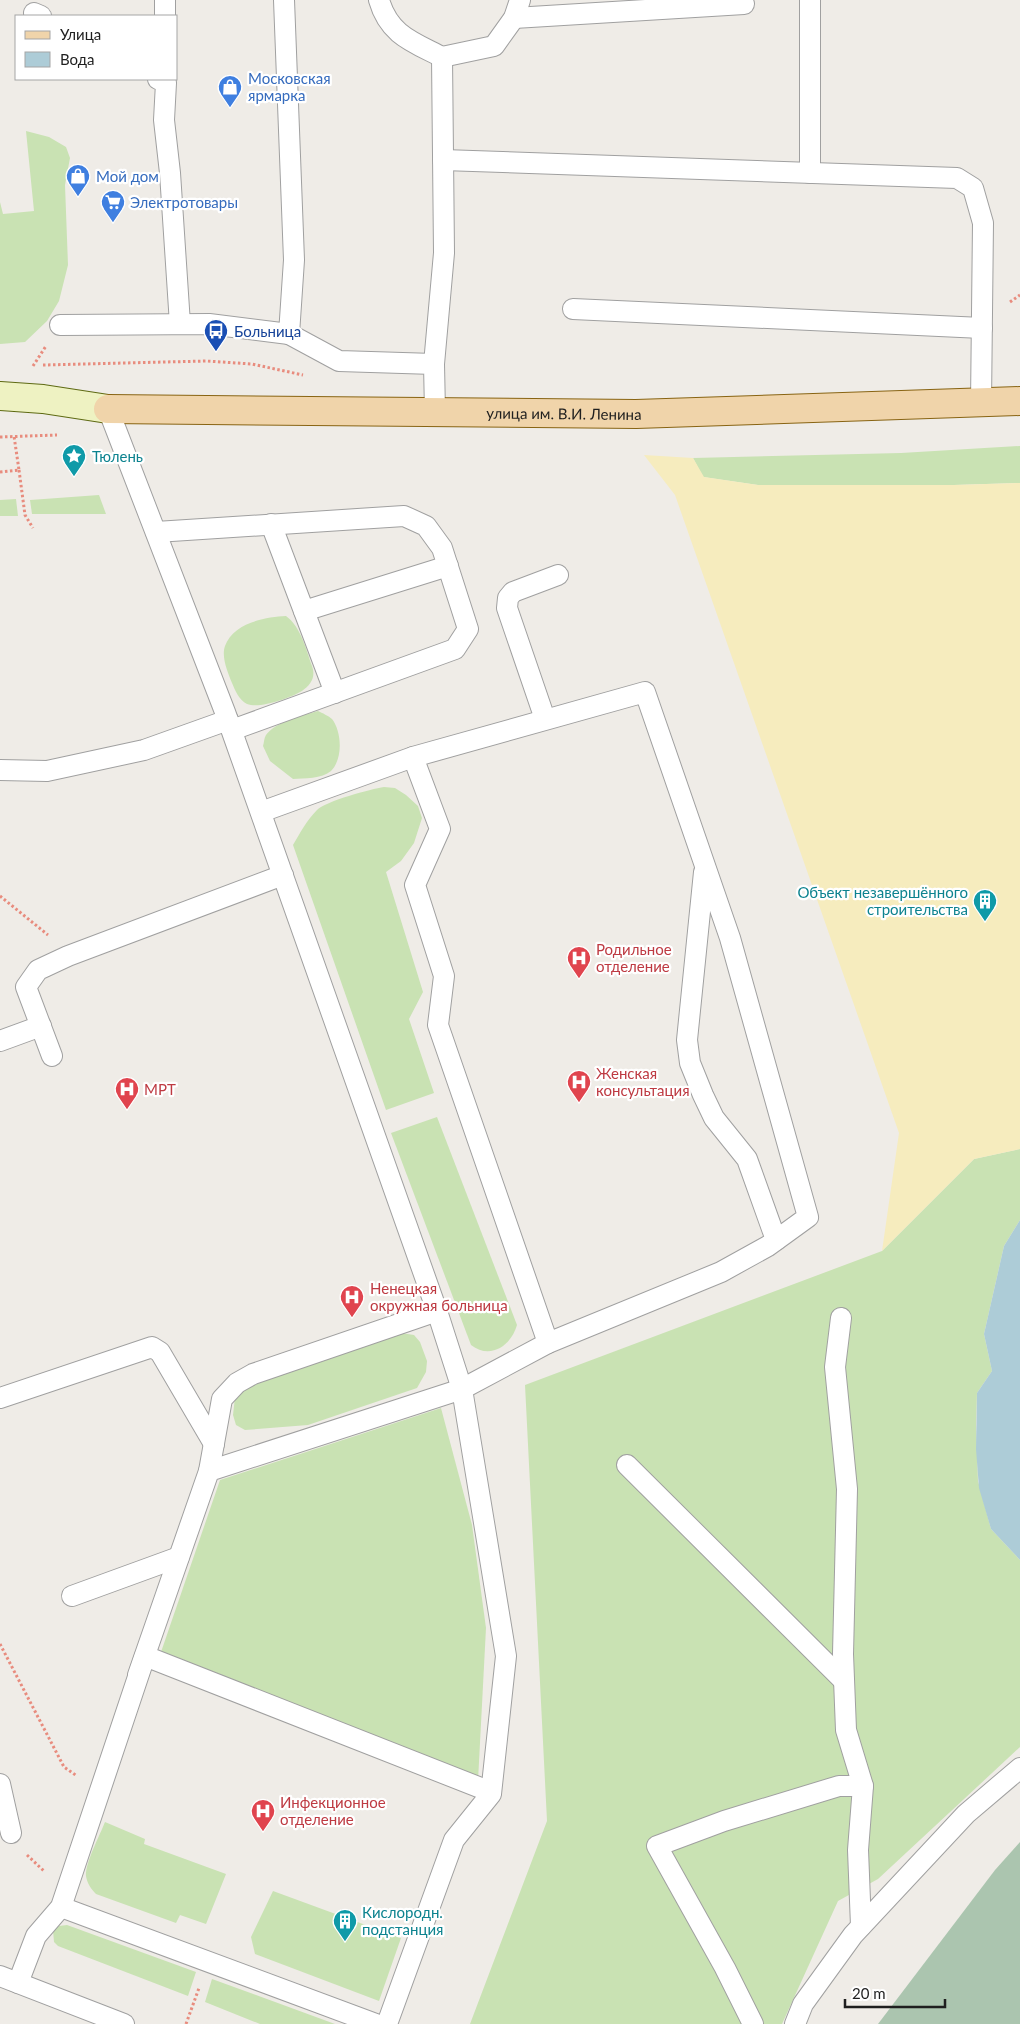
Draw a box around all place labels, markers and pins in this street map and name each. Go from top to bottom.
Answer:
place label: Московская ярмарка [248,69,331,104]
shop icon: Московская ярмарка [217,74,243,108]
shop icon: Мой дом [65,163,91,197]
place label: Мой дом [96,167,159,185]
supermarket icon: Электротовары [100,189,126,223]
place label: Электротовары [130,193,238,211]
bus stop icon: Больница [203,318,229,352]
place label: Больница [234,322,301,340]
place icon: Тюлень [61,443,87,477]
place label: Тюлень [92,447,143,465]
place label: Объект незавершённого строительства [797,883,968,918]
building icon: Объект незавершённого строительства [972,888,998,922]
place label: Родильное отделение [596,940,672,975]
hospital icon: Родильное отделение [566,945,592,979]
place label: Женская консультация [596,1064,690,1099]
hospital icon: Женская консультация [566,1069,592,1103]
hospital icon: МРТ [114,1076,140,1110]
place label: МРТ [144,1080,176,1098]
place label: Ненецкая окружная больница [370,1279,508,1314]
hospital icon: Ненецкая окружная больница [339,1284,365,1318]
place label: Инфекционное отделение [280,1793,386,1828]
hospital icon: Инфекционное отделение [250,1798,276,1832]
place label: Кислородн. подстанция [362,1903,443,1938]
building icon: Кислородн. подстанция [332,1908,358,1942]

